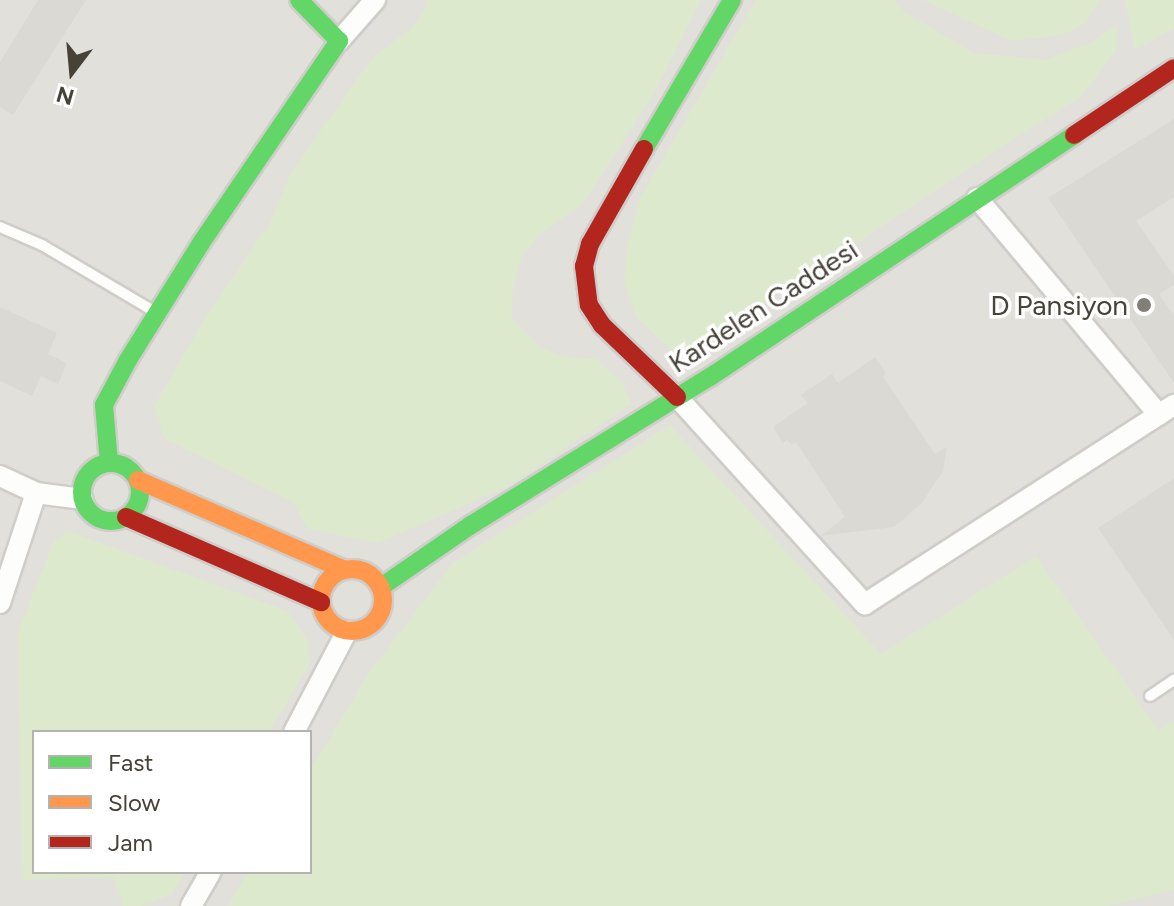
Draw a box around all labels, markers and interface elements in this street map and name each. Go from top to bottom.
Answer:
north arrow [32,32,112,112]
text: N [53,80,77,111]
street label: Kardelen Caddesi [662,232,864,380]
place label: D Pansiyon [990,288,1128,322]
marker: D Pansiyon [1135,296,1153,314]
legend [32,730,312,874]
text: Fast [108,748,153,777]
text: Slow [108,788,160,817]
text: Jam [108,828,153,857]

